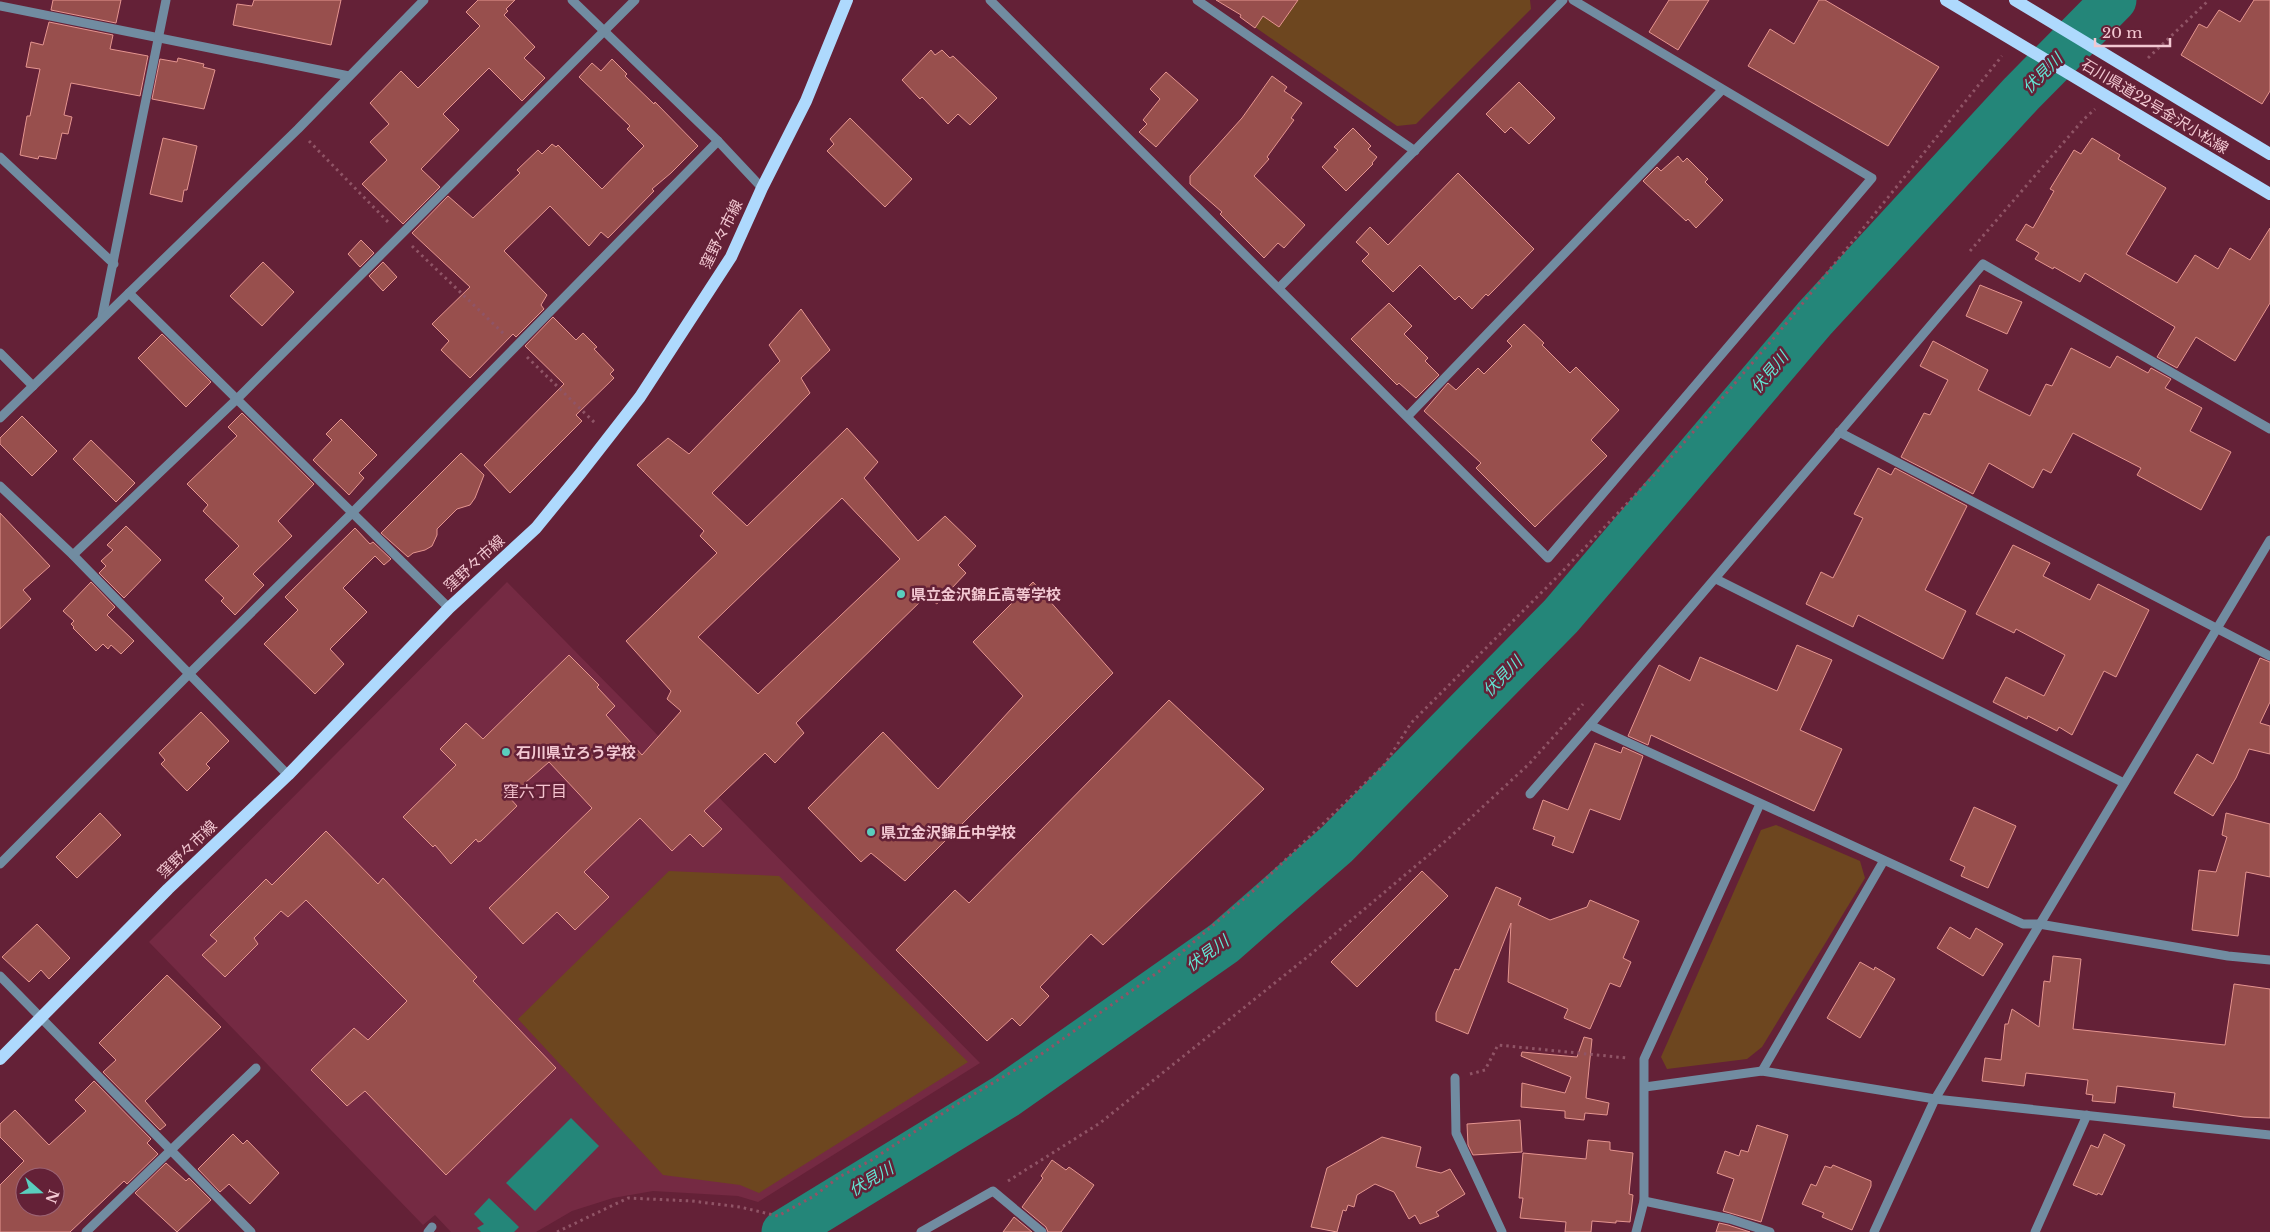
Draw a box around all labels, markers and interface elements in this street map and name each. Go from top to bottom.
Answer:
scale bar [2095,15,2170,47]
text: 20 m [2102,23,2142,42]
water label: 伏見川 [2018,48,2067,97]
street label: 石川県道22号金沢小松線 [2078,54,2232,158]
street label: 窪野々市線 [696,196,746,272]
water label: 伏見川 [1746,346,1793,397]
street label: 窪野々市線 [440,531,508,595]
place label: 県立金沢錦丘高等学校 [911,585,1061,604]
marker: 県立金沢錦丘高等学校 [895,588,907,600]
water label: 伏見川 [1478,650,1527,700]
place label: 石川県立ろう学校 [516,743,636,762]
marker: 石川県立ろう学校 [500,746,512,758]
district label: 窪六丁目 [503,781,567,801]
street label: 窪野々市線 [153,816,221,882]
place label: 県立金沢錦丘中学校 [881,823,1016,842]
marker: 県立金沢錦丘中学校 [865,826,877,838]
water label: 伏見川 [1182,930,1234,975]
water label: 伏見川 [845,1157,898,1200]
north arrow [15,1167,65,1217]
text: N [42,1187,63,1206]

